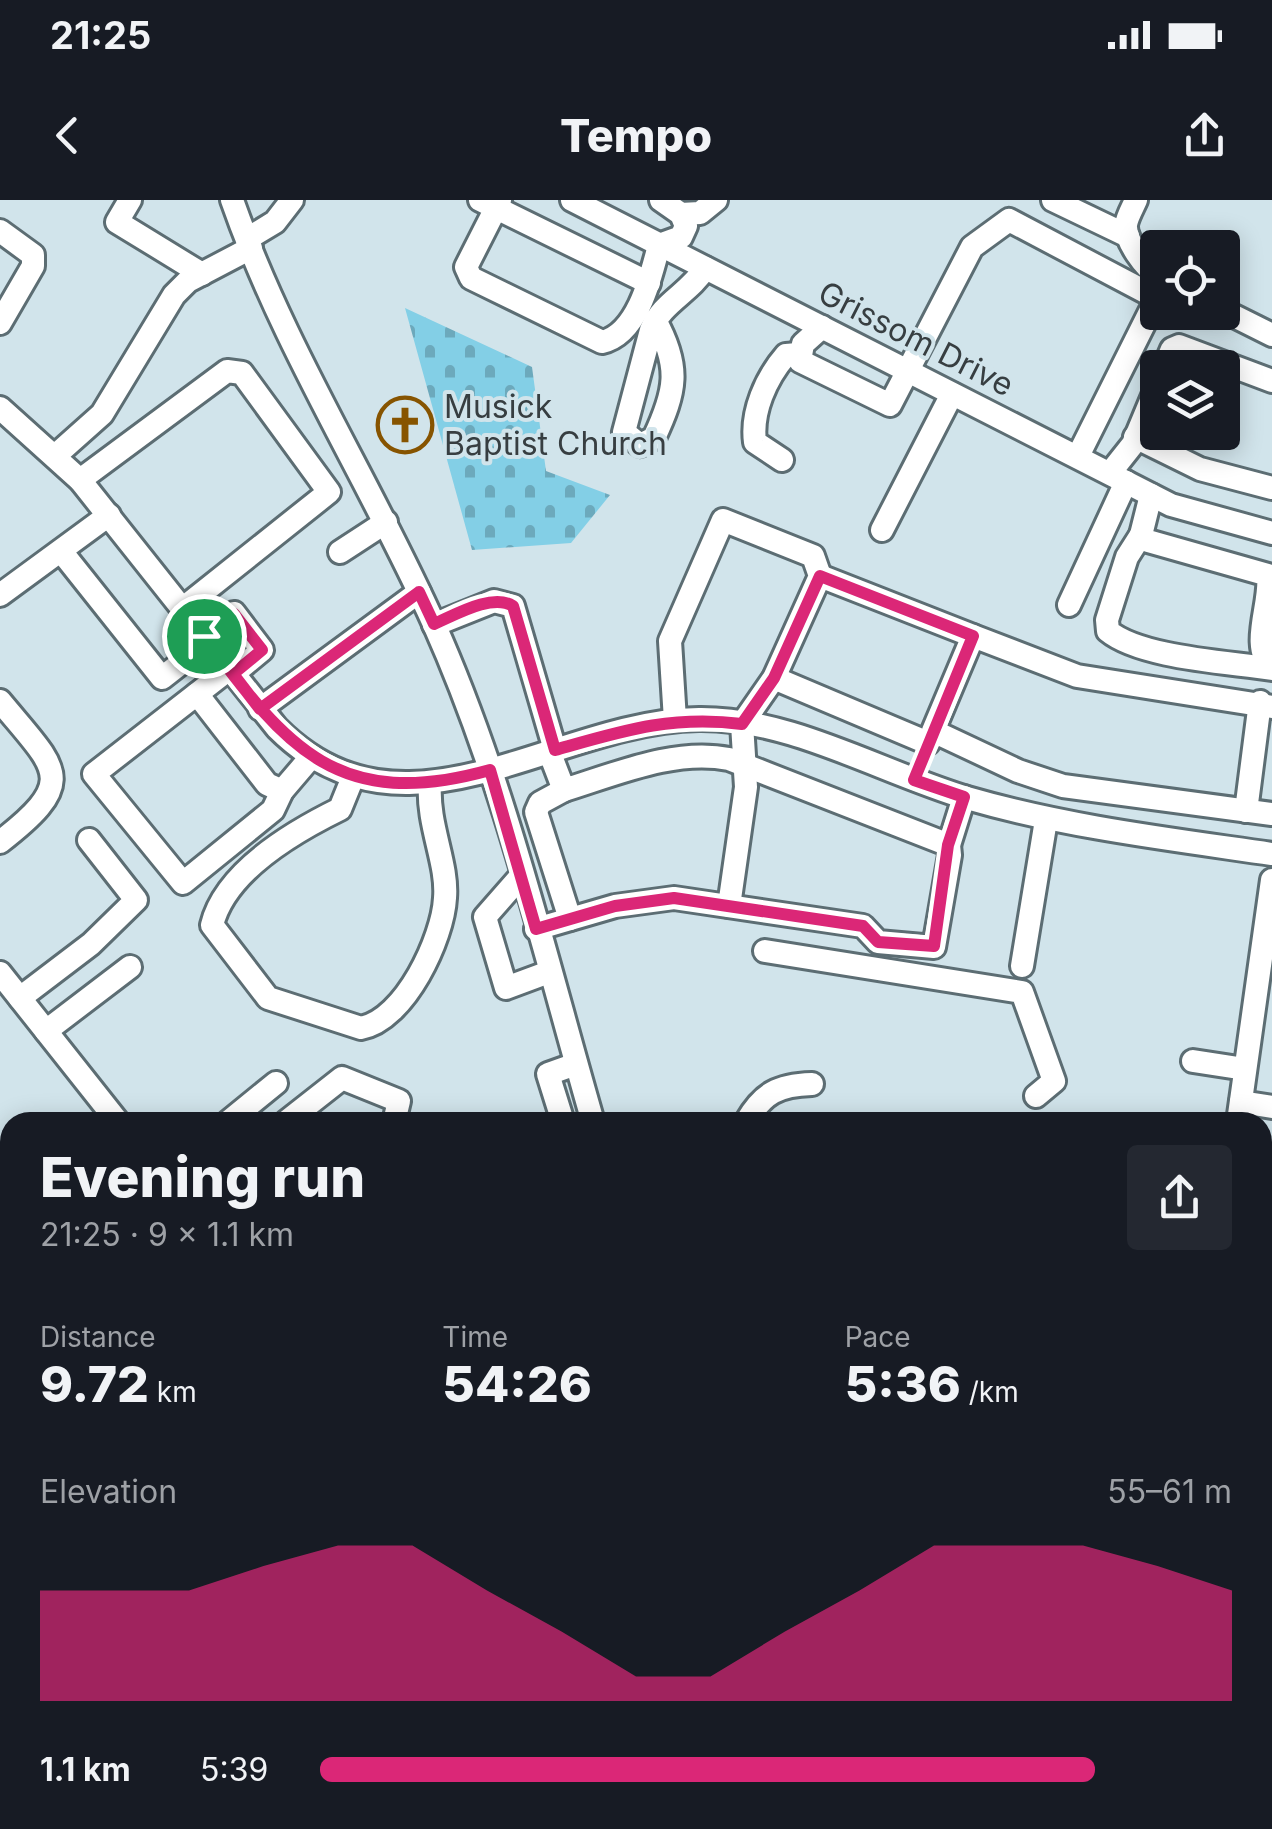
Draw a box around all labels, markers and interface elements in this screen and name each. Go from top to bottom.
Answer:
text: 21:25 [50,12,151,58]
icon: back [40,108,95,163]
text: Tempo [560,108,712,163]
icon: share [1177,108,1232,163]
map controls [1140,230,1240,450]
button: locate [1140,230,1240,330]
street label: Grissom Drive [812,273,1020,404]
button: layers [1140,350,1240,450]
place label: Musick Baptist Church [444,387,667,463]
church icon: Musick Baptist Church [375,395,435,455]
pin [162,594,247,679]
icon: arrive [177,609,232,664]
text: Evening run [40,1144,365,1210]
button: share [1127,1145,1232,1250]
text: 21:25 · 9 × 1.1 km [40,1215,294,1254]
text: Distance [40,1320,156,1354]
text: Time [442,1320,508,1354]
text: Pace [845,1320,911,1354]
text: 9.72 [40,1354,149,1414]
text: 54:26 [442,1354,592,1414]
text: 5:36 [845,1354,961,1414]
text: km [149,1375,197,1409]
text: /km [961,1375,1019,1409]
text: Elevation [40,1472,177,1511]
text: 55–61 m [1107,1472,1232,1511]
text: 1.1 km [40,1750,131,1789]
text: 5:39 [200,1750,268,1789]

